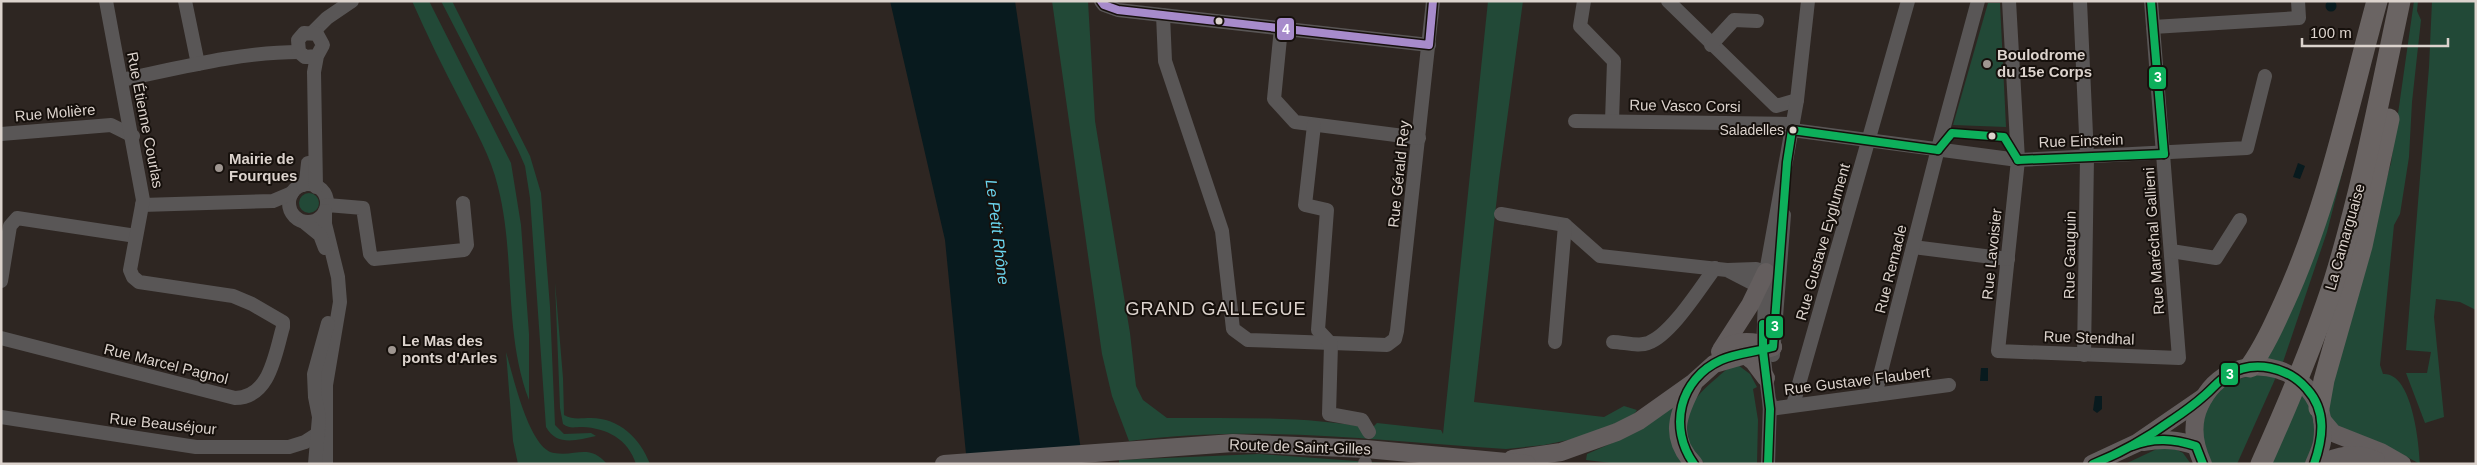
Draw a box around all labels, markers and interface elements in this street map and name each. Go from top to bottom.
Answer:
scale bar [2302,15,2448,47]
unlabelled marker [1214,16,1224,26]
line badge: 4 [1276,17,1295,41]
text: 4 [1282,21,1290,37]
text: 100 m [2310,24,2352,41]
place label: Boulodrome du 15e Corps [1997,46,2092,80]
street label: Rue Étienne Courlas [124,50,167,189]
marker: Boulodrome du 15e Corps [1981,58,1993,70]
line badge: 3 [2148,66,2167,90]
text: 3 [2154,69,2162,85]
street label: Rue Vasco Corsi [1629,96,1741,115]
street label: Rue Molière [14,101,96,124]
street label: Rue Gérald Rey [1384,119,1413,228]
place label: Saladelles [1719,122,1784,138]
marker: Saladelles [1788,125,1798,135]
unlabelled marker [1987,131,1997,141]
street label: Rue Einstein [2038,131,2124,150]
place label: Mairie de Fourques [229,150,297,184]
street label: Rue Gustave Eyglument [1792,161,1853,322]
marker: Mairie de Fourques [213,162,225,174]
street label: Rue Maréchal Gallieni [2140,167,2167,315]
water label: Le Petit Rhône [983,178,1012,286]
street label: La Camarguaise [2321,182,2368,292]
street label: Rue Lavoisier [1978,207,2005,300]
street label: Rue Gauguin [2060,211,2079,299]
street label: Rue Remacle [1871,223,1910,315]
district label: GRAND GALLEGUE [1125,299,1307,319]
line badge: 3 [1765,315,1784,339]
text: 3 [1771,318,1779,334]
street label: Rue Stendhal [2043,327,2135,348]
place label: Le Mas des ponts d'Arles [402,332,497,366]
street label: Rue Marcel Pagnol [102,340,230,387]
marker: Le Mas des ponts d'Arles [386,344,398,356]
line badge: 3 [2220,362,2239,386]
street label: Rue Gustave Flaubert [1783,363,1932,398]
text: 3 [2226,366,2234,382]
street label: Rue Beauséjour [109,409,217,438]
street label: Route de Saint-Gilles [1229,436,1371,457]

